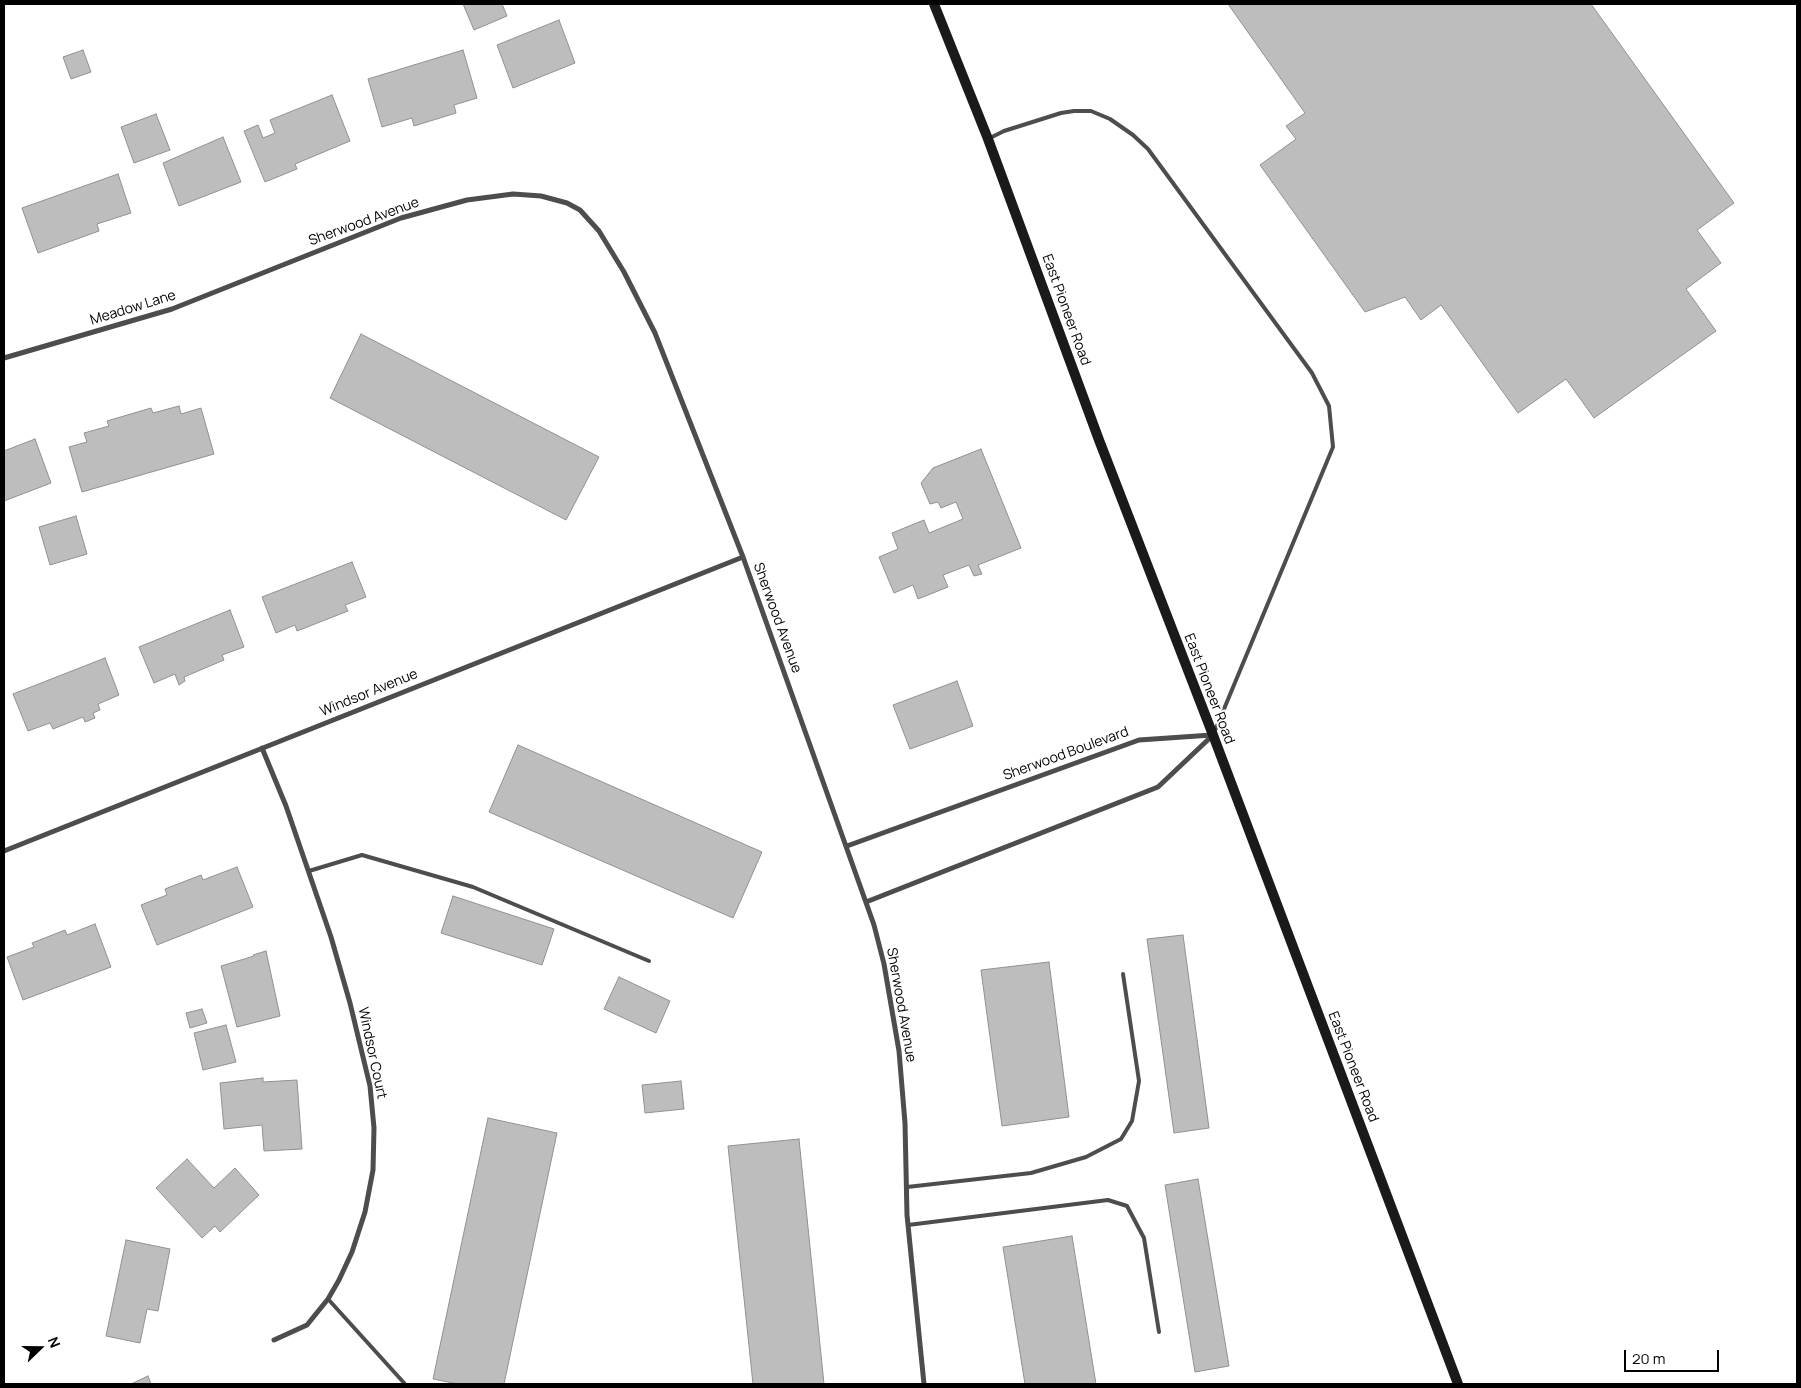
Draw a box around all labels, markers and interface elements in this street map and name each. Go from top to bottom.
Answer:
street label: Sherwood Avenue [307,194,421,250]
street label: East Pioneer Road [1038,252,1094,368]
street label: Meadow Lane [88,287,178,329]
street label: Sherwood Avenue [749,561,805,675]
street label: East Pioneer Road [1180,631,1238,747]
street label: Windsor Avenue [318,666,420,720]
street label: Sherwood Boulevard [1001,723,1131,785]
street label: Sherwood Avenue [883,946,919,1064]
street label: Windsor Court [354,1006,390,1100]
street label: East Pioneer Road [1324,1009,1382,1125]
north arrow [15,1323,65,1373]
text: N [44,1334,65,1350]
scale bar [1626,1340,1721,1372]
text: 20 m [1632,1348,1665,1369]

